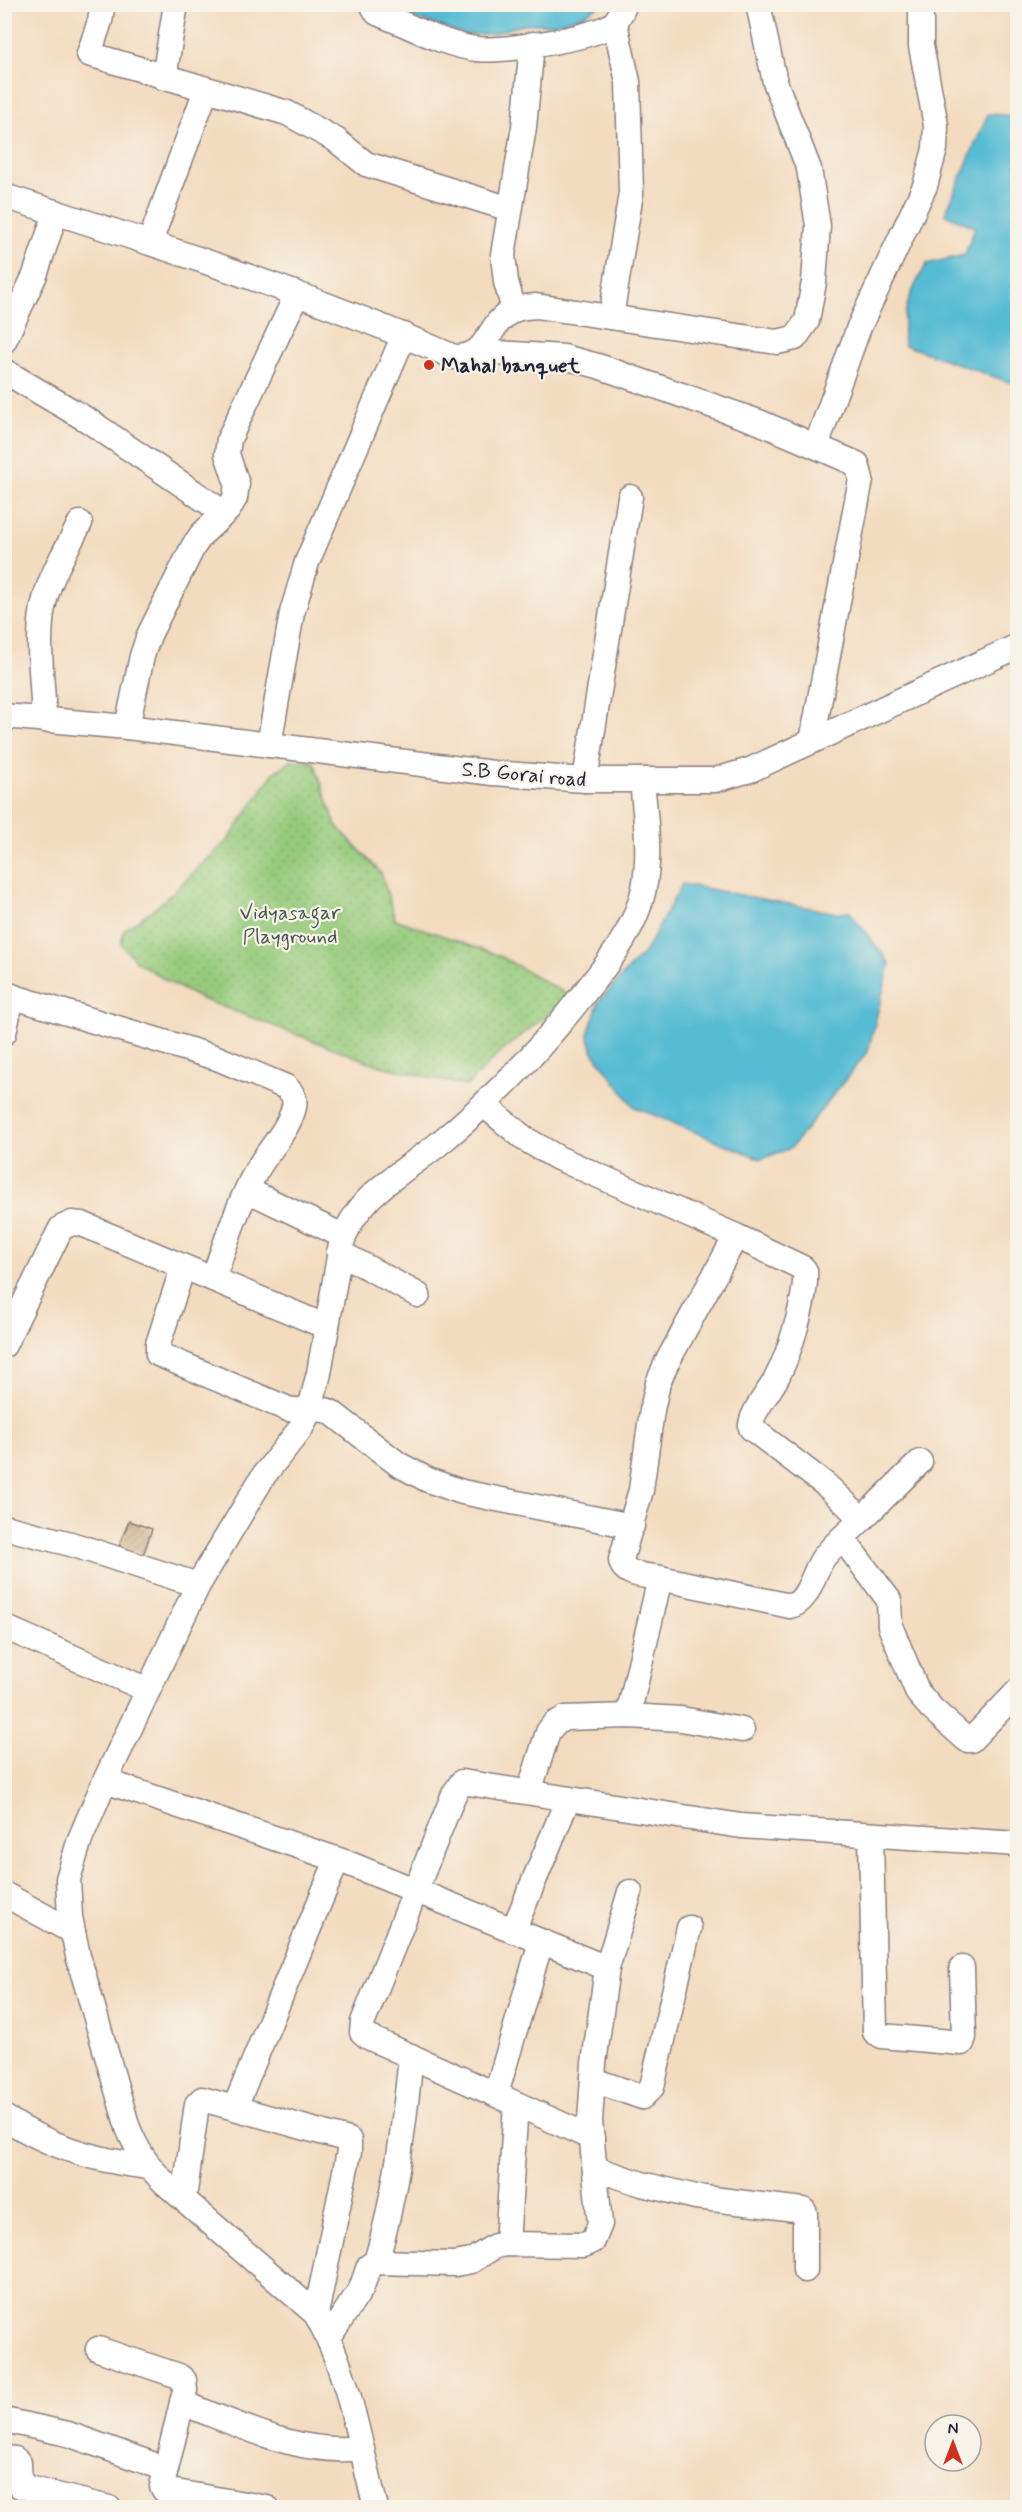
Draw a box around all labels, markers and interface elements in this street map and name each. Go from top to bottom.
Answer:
place label: Mahal banquet [441,352,580,380]
marker: Mahal banquet [422,358,436,372]
street label: S.B Gorai road [460,756,587,794]
park label: Vidyasagar Playground [239,899,341,951]
north arrow [923,2413,983,2473]
text: N [948,2419,958,2440]

